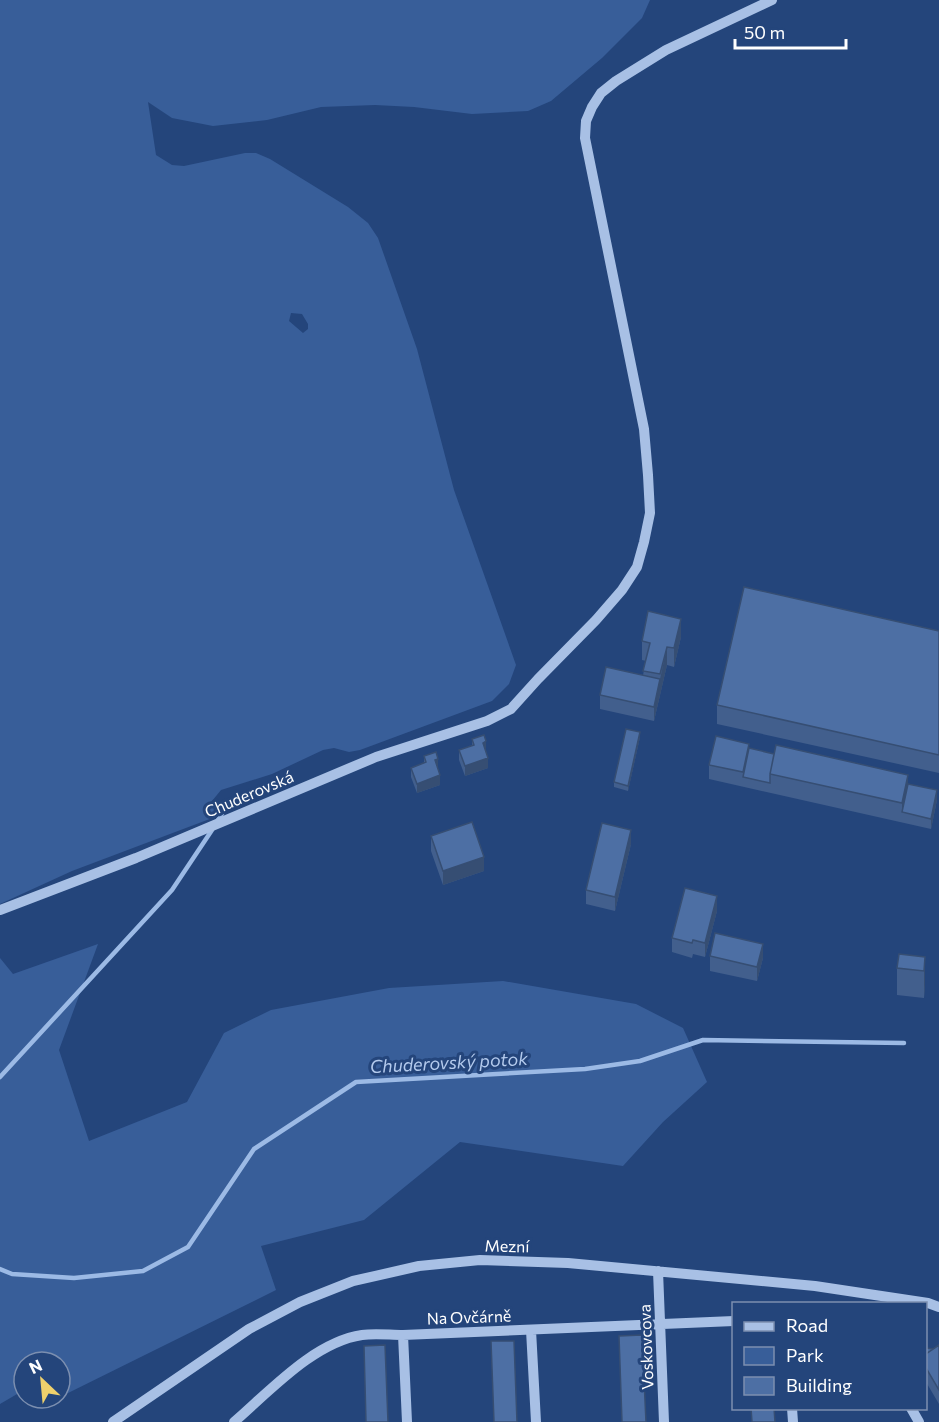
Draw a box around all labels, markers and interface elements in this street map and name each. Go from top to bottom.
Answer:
scale bar [735,12,846,50]
text: 50 m [744,21,785,43]
street label: Chuderovská [202,766,296,821]
water label: Chuderovský potok [369,1047,530,1077]
street label: Mezní [484,1236,531,1255]
legend [732,1302,927,1410]
street label: Voskovcova [635,1304,656,1390]
street label: Na Ovčárně [426,1306,512,1327]
text: Road [786,1314,828,1336]
text: Park [786,1344,824,1366]
north arrow [12,1350,72,1410]
text: N [26,1355,45,1377]
text: Building [786,1374,852,1396]

